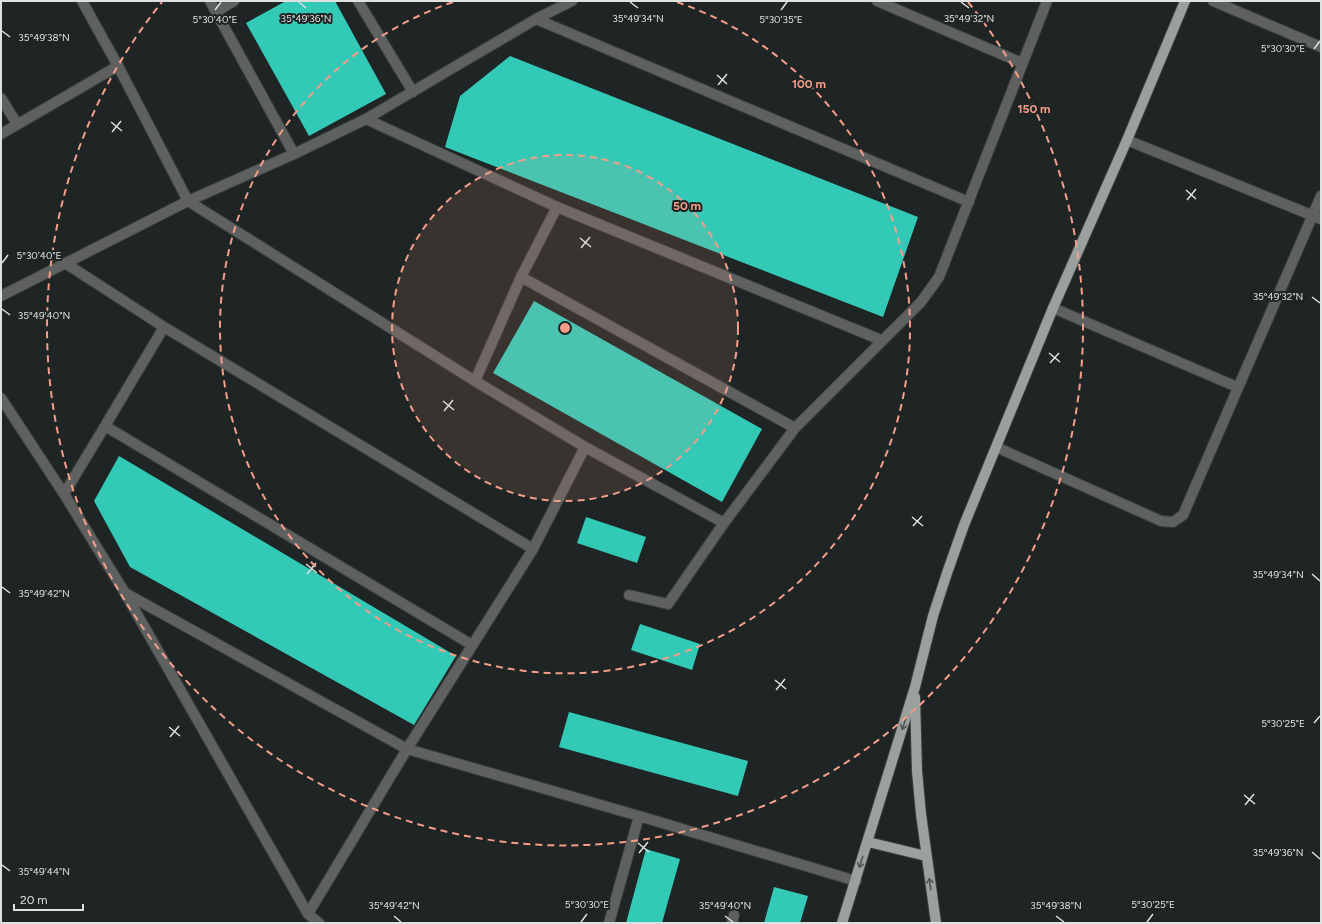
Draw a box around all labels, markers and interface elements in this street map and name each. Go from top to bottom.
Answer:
text: 35°49'36"N [281,12,331,25]
text: 35°49'34"N [612,12,664,25]
text: 35°49'32"N [944,12,994,25]
text: 5°30'40"E [192,13,238,26]
text: 5°30'35"E [759,13,803,26]
text: 35°49'38"N [18,31,70,44]
text: 5°30'30"E [1261,42,1305,55]
text: 100 m [792,77,826,91]
text: 150 m [1017,102,1051,116]
text: 50 m [673,199,701,213]
text: 5°30'40"E [16,249,62,262]
text: 35°49'32"N [1253,290,1303,303]
text: 35°49'40"N [18,309,70,322]
centre of rings [558,321,572,335]
text: 35°49'34"N [1252,568,1304,581]
text: 35°49'42"N [18,587,70,600]
one-way arrow [900,717,907,730]
text: 5°30'25"E [1261,717,1305,730]
text: 35°49'36"N [1253,846,1303,859]
one-way arrow [857,856,865,868]
text: 35°49'44"N [18,865,70,878]
one-way arrow [926,878,934,891]
scale bar [14,886,83,912]
text: 20 m [20,893,48,907]
text: 5°30'30"E [565,898,609,911]
text: 5°30'25"E [1131,898,1175,911]
text: 35°49'42"N [368,899,420,912]
text: 35°49'40"N [699,899,751,912]
text: 35°49'38"N [1030,899,1082,912]

